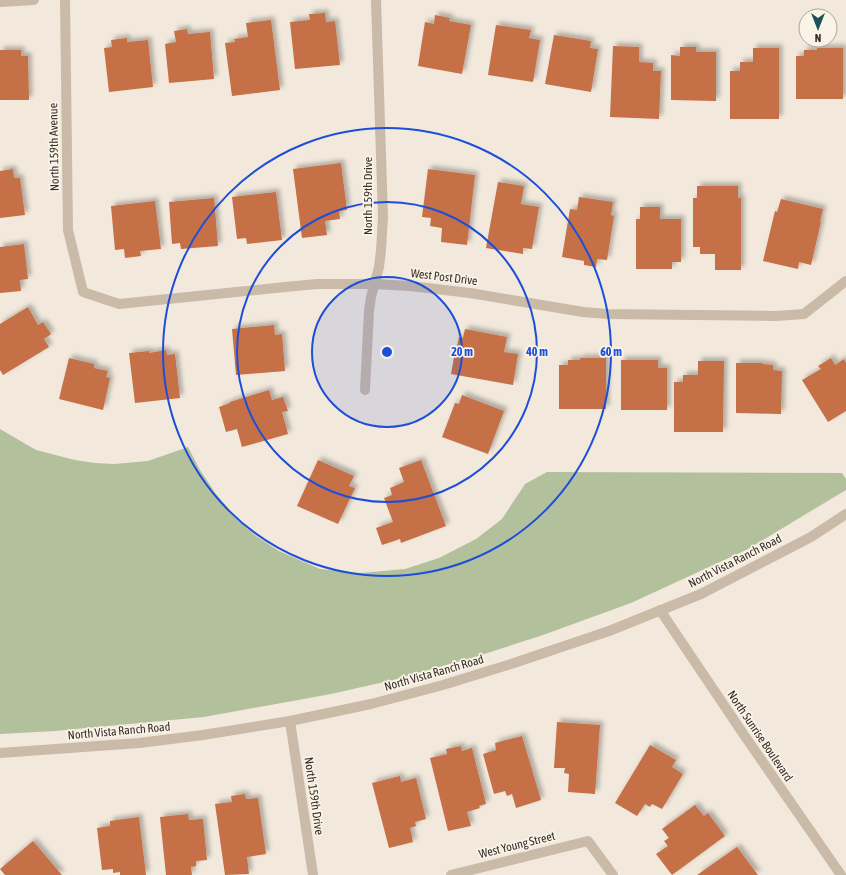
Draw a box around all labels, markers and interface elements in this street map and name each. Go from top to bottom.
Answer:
north arrow [798,8,838,48]
text: N [815,32,821,44]
street label: North 159th Avenue [46,103,62,191]
street label: North 159th Drive [361,157,375,235]
street label: West Post Drive [410,266,478,288]
centre of rings [380,345,394,359]
text: 20 m [451,345,473,359]
text: 40 m [525,345,548,359]
text: 60 m [600,345,622,359]
street label: North Vista Ranch Road [686,531,784,591]
street label: North Vista Ranch Road [383,652,485,694]
street label: North Sunrise Boulevard [724,688,796,784]
street label: North Vista Ranch Road [67,720,171,742]
street label: North 159th Drive [302,756,326,836]
street label: West Young Street [477,829,557,861]

